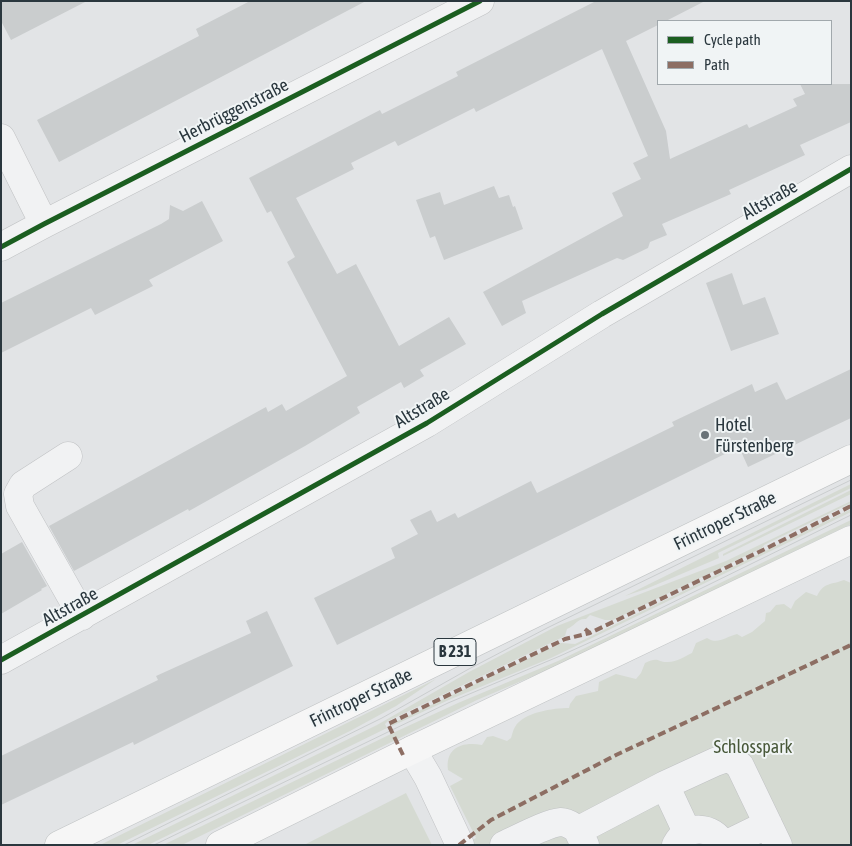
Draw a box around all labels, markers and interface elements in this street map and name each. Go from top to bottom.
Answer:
legend [657,20,832,85]
text: Cycle path [704,31,761,48]
text: Path [704,56,730,73]
street label: Herbrüggenstraße [176,74,292,148]
street label: Altstraße [739,176,801,224]
street label: Altstraße [391,383,453,433]
place label: Hotel Fürstenberg [715,414,794,456]
marker: Hotel Fürstenberg [699,429,711,441]
street label: Frintroper Straße [670,487,780,555]
street label: Altstraße [38,583,102,631]
road number: B 231 [434,638,476,666]
street label: Frintroper Straße [306,664,416,732]
park label: Schlosspark [714,736,792,758]

